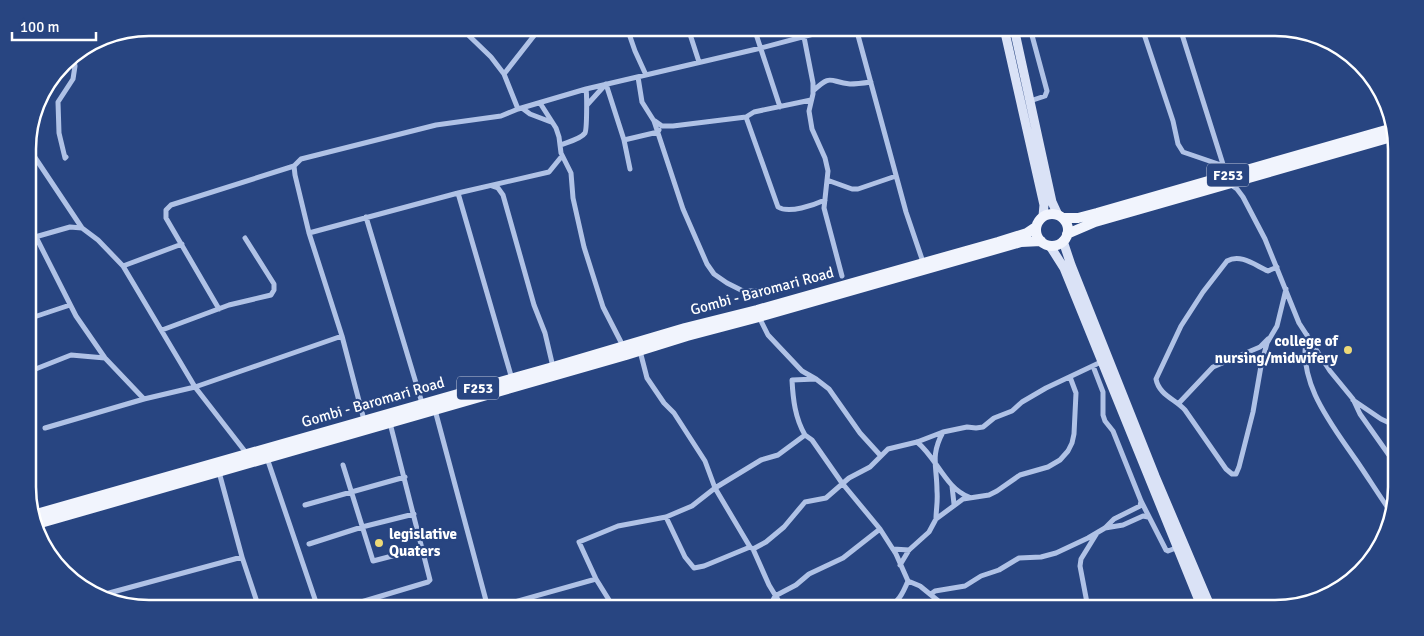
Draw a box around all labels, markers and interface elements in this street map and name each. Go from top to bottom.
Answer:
scale bar [12,10,96,42]
text: 100 m [20,18,60,36]
road number: F253 [1207,164,1249,186]
street label: Gombi - Baromari Road [688,263,836,319]
place label: college of nursing/midwifery [1215,332,1340,367]
marker: college of nursing/midwifery [1342,344,1354,356]
street label: Gombi - Baromari Road [300,373,447,431]
road number: F253 [457,376,499,399]
place label: legislative Quaters [389,525,457,560]
marker: legislative Quaters [373,537,385,549]

